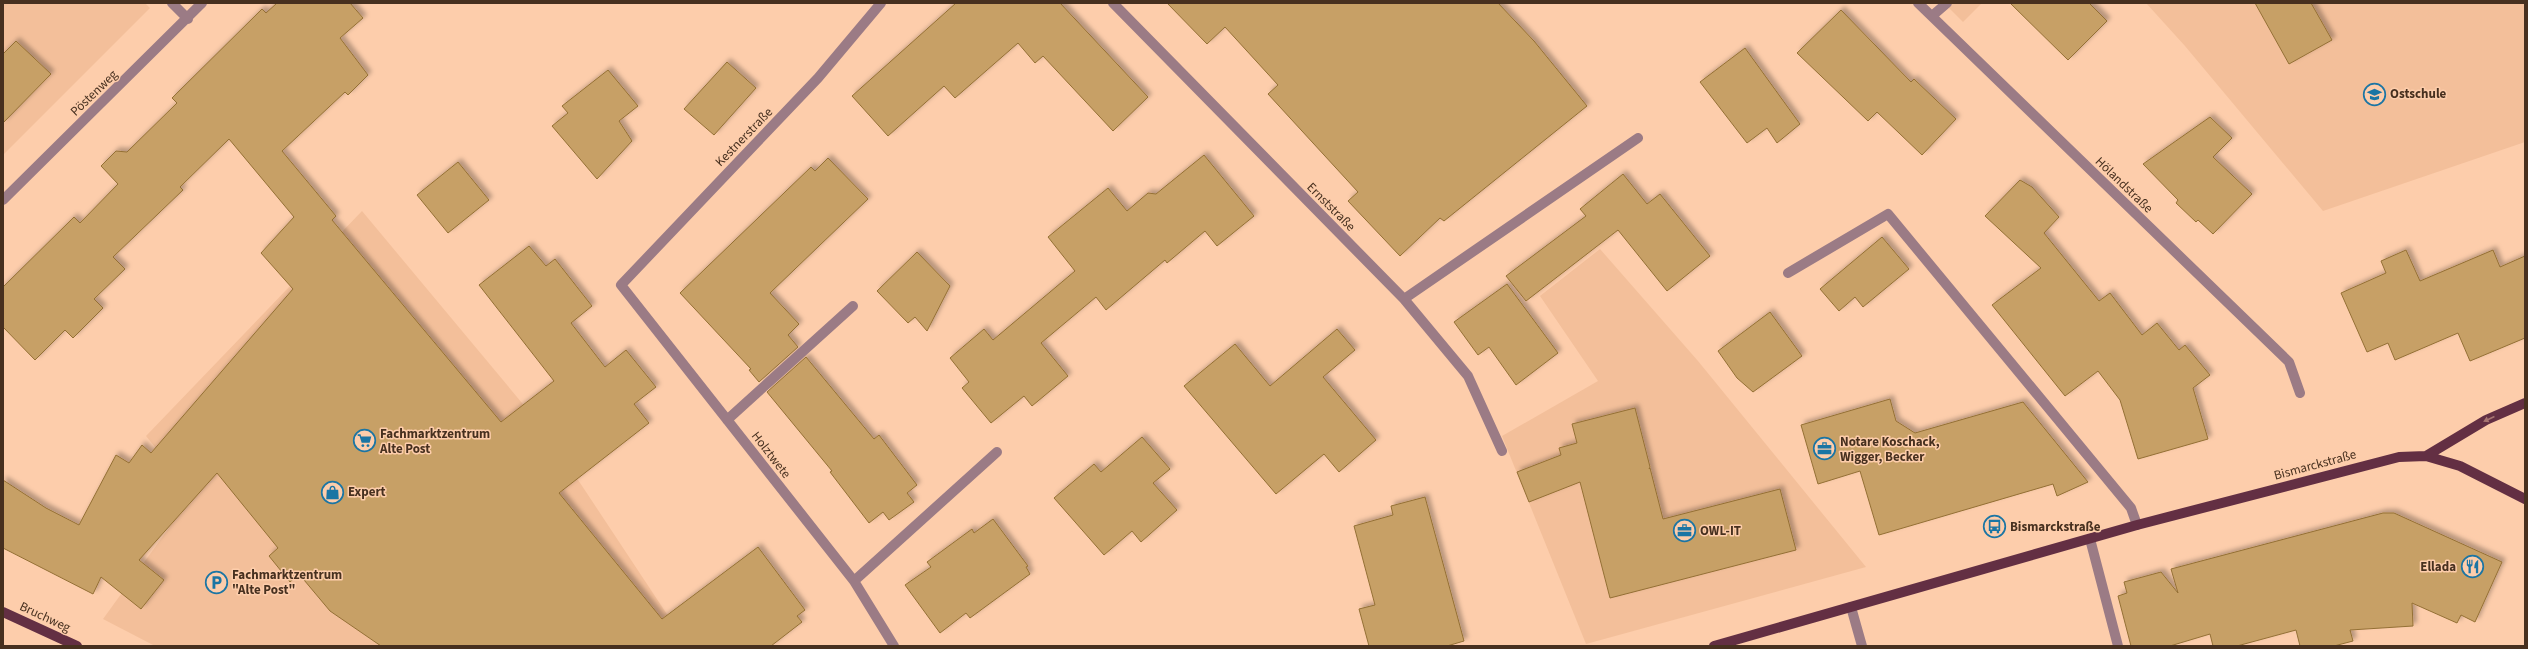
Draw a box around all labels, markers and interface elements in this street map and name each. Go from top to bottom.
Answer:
street label: Pöstenweg [66,66,122,120]
school or university icon: Ostschule [2362,81,2388,107]
place label: Ostschule [2390,85,2447,103]
street label: Kestnerstraße [711,103,777,171]
street label: Hölandstraße [2091,153,2157,217]
street label: Ernststraße [1303,179,1359,235]
one-way arrow [2484,416,2495,422]
place label: Fachmarktzentrum Alte Post [379,425,490,458]
supermarket icon: Fachmarktzentrum Alte Post [351,428,377,454]
street label: Holztwete [747,428,795,482]
place label: Notare Koschack, Wigger, Becker [1840,433,1940,466]
office icon: Notare Koschack, Wigger, Becker [1812,436,1838,462]
street label: Bismarckstraße [2272,445,2358,485]
shop icon: Expert [319,479,345,505]
place label: Expert [348,483,386,501]
bus stop icon: Bismarckstraße [1981,514,2007,540]
office icon: OWL-IT [1672,518,1698,544]
place label: Bismarckstraße [2010,518,2101,536]
place label: OWL-IT [1700,522,1741,540]
restaurant icon: Ellada [2459,554,2485,580]
place label: Ellada [2420,558,2456,576]
place label: Fachmarktzentrum "Alte Post" [232,566,342,599]
parking icon: Fachmarktzentrum "Alte Post" [203,569,229,595]
street label: Bruchweg [17,597,74,637]

